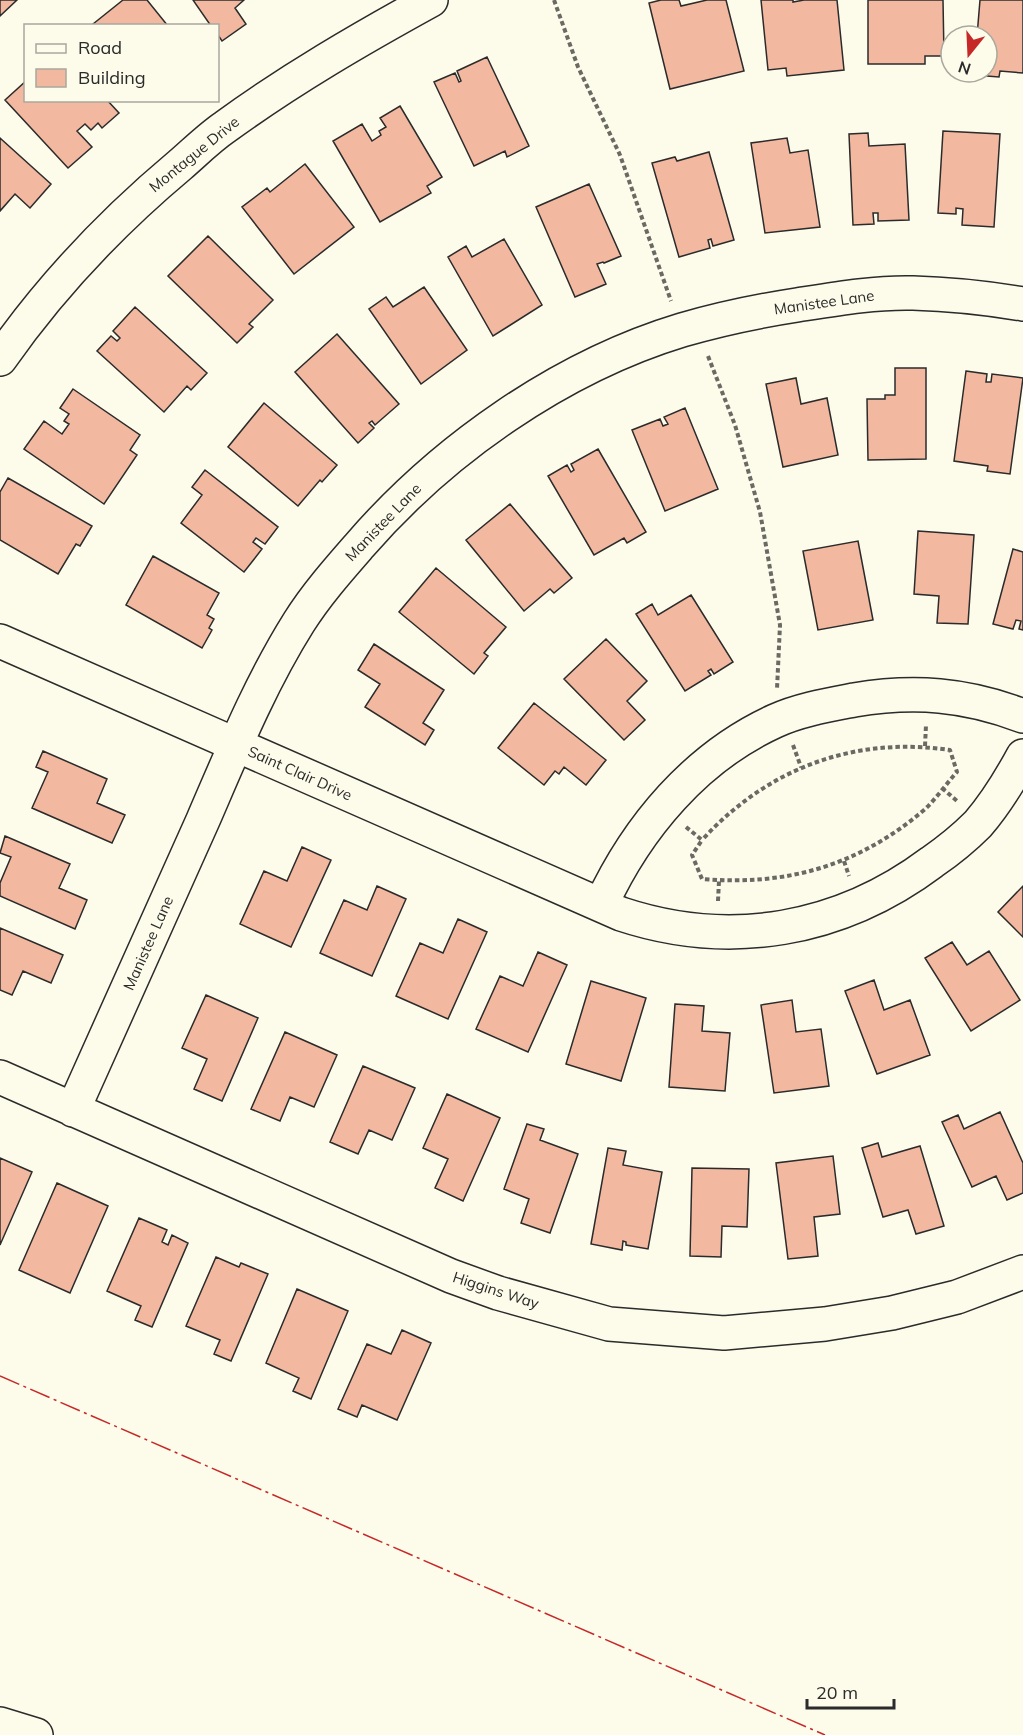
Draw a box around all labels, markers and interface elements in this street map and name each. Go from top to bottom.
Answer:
legend [24,24,219,102]
north arrow [939,24,999,84]
text: Road [78,36,122,59]
text: N [956,57,973,80]
text: Building [78,66,146,89]
street label: Montague Drive [145,112,243,196]
street label: Manistee Lane [773,286,875,318]
street label: Manistee Lane [341,479,425,565]
street label: Saint Clair Drive [245,742,355,804]
street label: Manistee Lane [119,893,177,993]
street label: Higgins Way [450,1267,542,1313]
scale bar [807,1672,894,1710]
text: 20 m [816,1681,858,1704]

